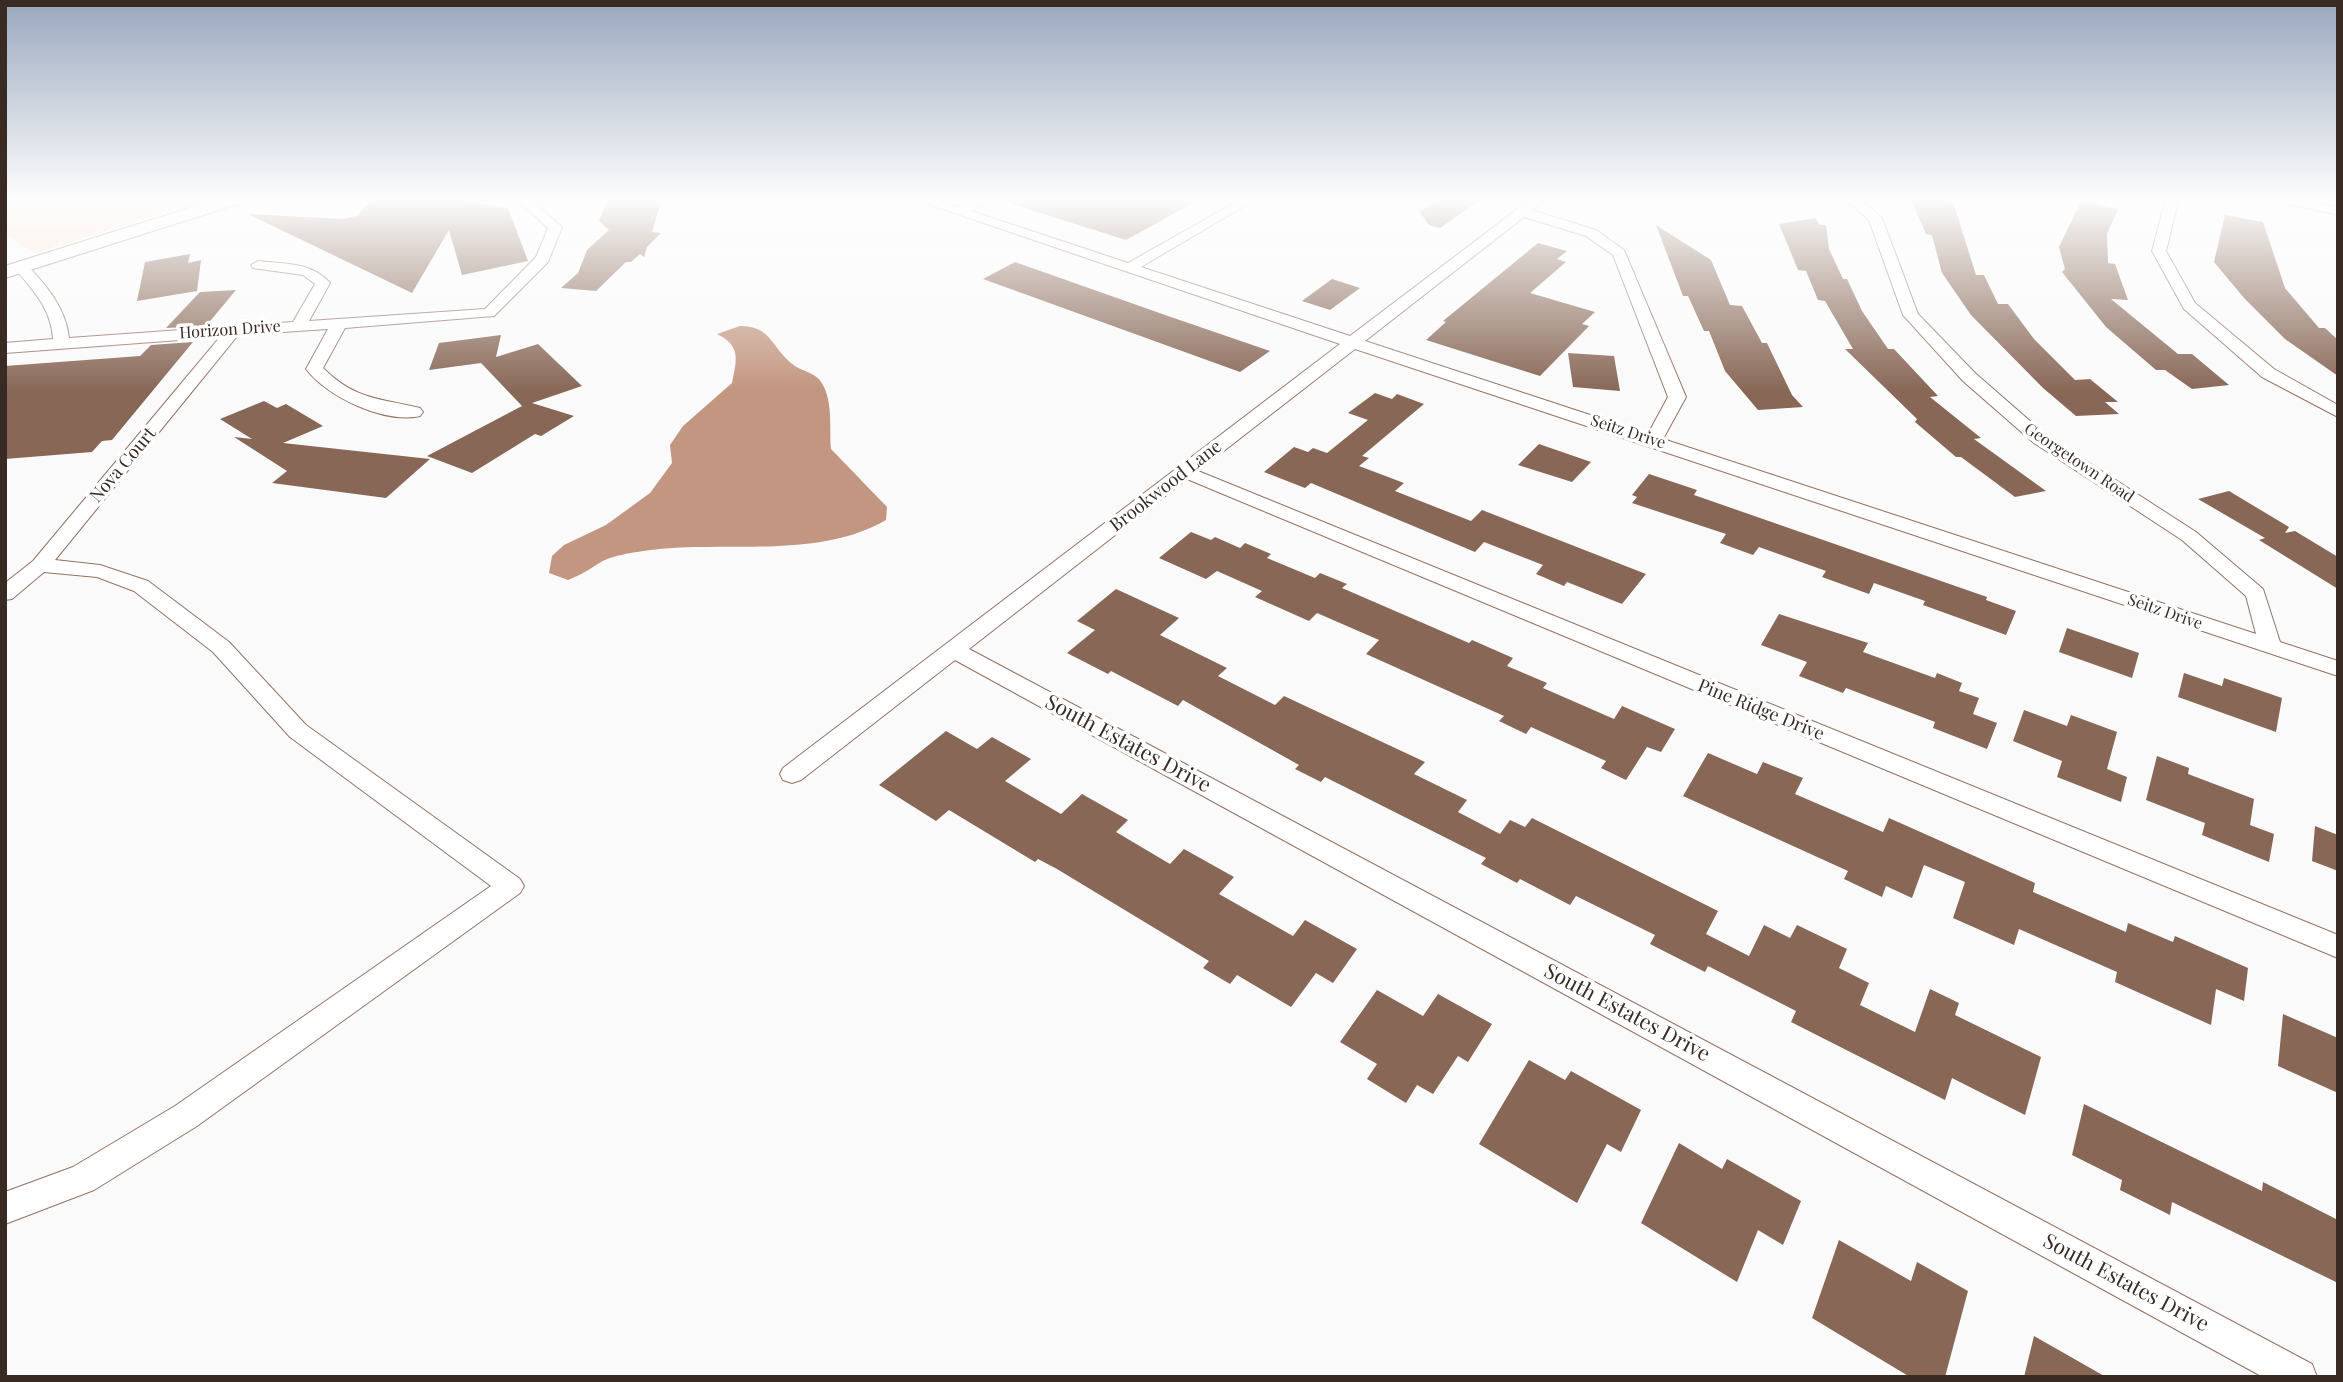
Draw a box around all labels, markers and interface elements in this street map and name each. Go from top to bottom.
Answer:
street label: Horizon Drive [179,317,281,343]
street label: Seitz Drive [1588,411,1668,453]
street label: Georgetown Road [2020,419,2138,507]
street label: Nova Court [85,423,161,507]
street label: Brookwood Lane [1106,436,1226,536]
street label: Seitz Drive [2125,590,2205,634]
street label: Pine Ridge Drive [1695,675,1827,745]
street label: South Estates Drive [1041,690,1215,798]
street label: South Estates Drive [1540,959,1714,1067]
street label: South Estates Drive [2039,1229,2213,1337]

